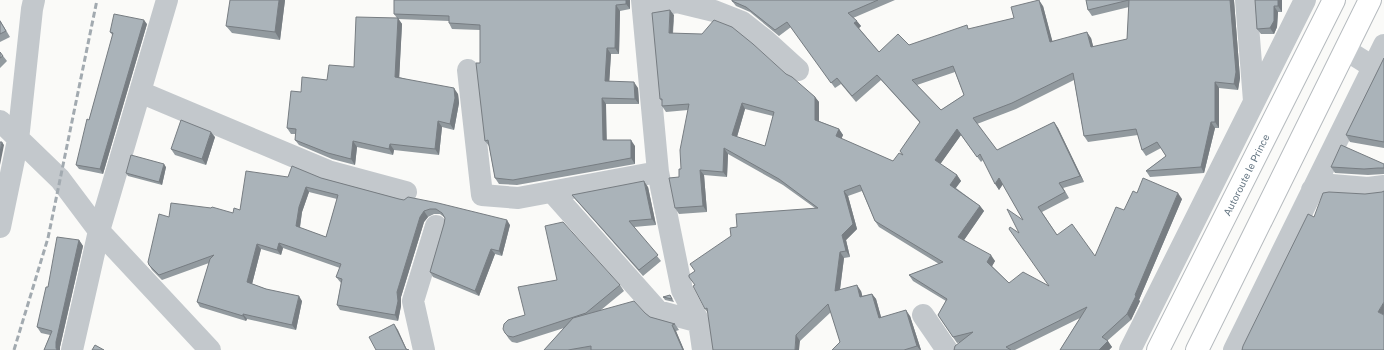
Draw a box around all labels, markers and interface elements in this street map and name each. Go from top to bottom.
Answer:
street label: Autoroute le Prince [1220,132,1272,218]

